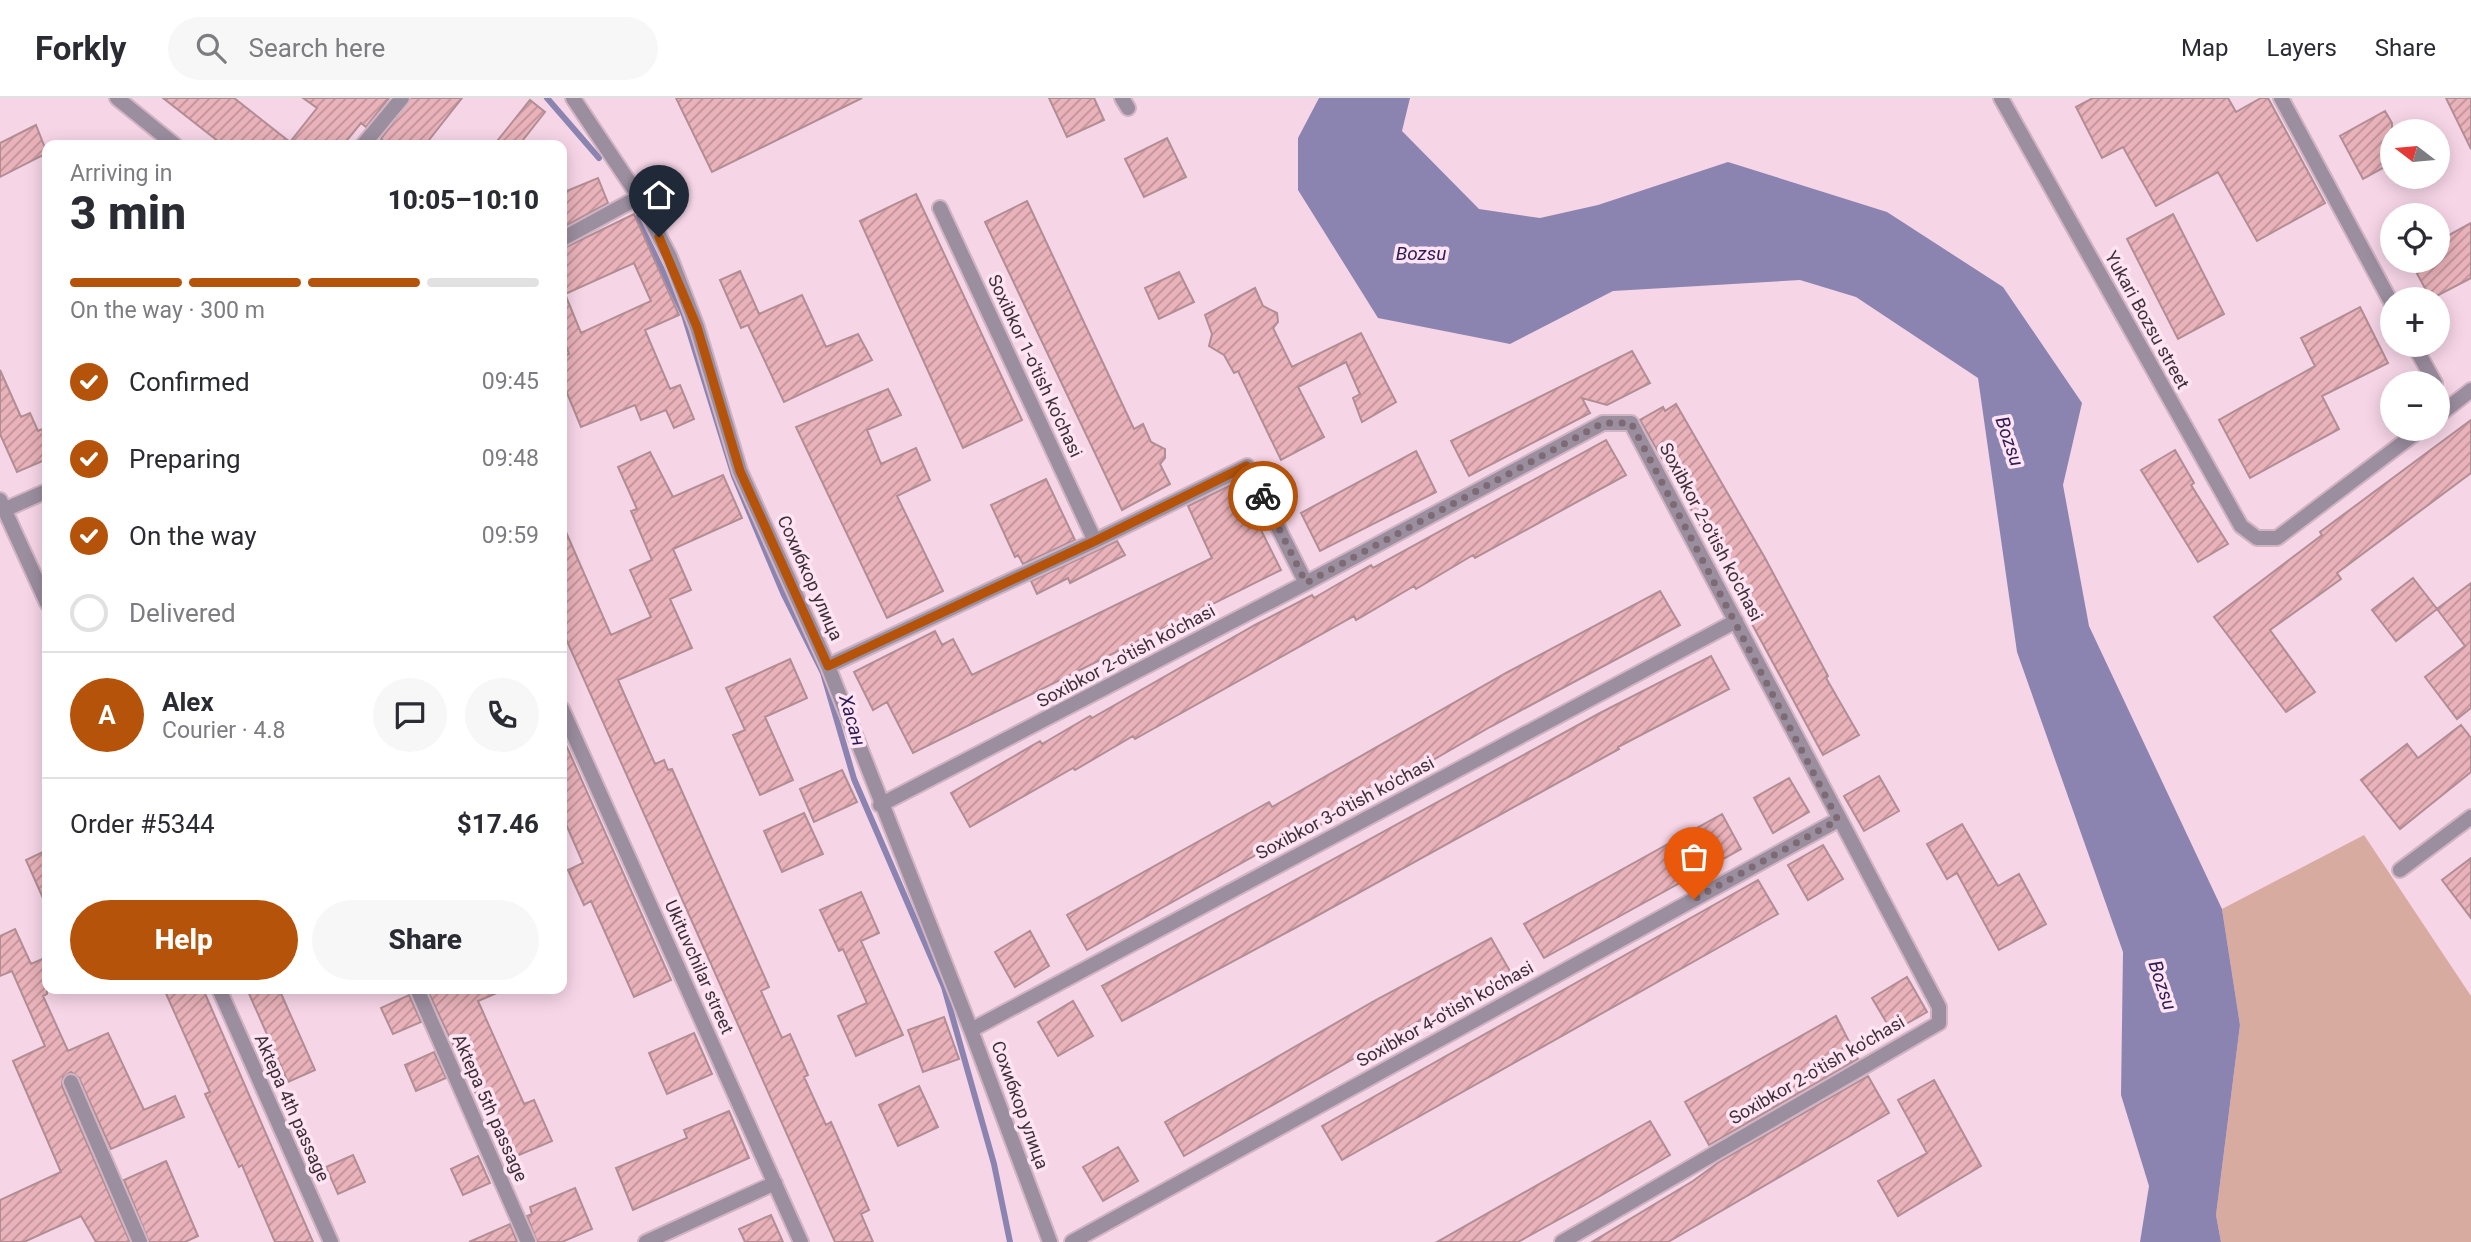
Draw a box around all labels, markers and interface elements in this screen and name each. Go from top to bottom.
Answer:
search box [168,17,658,80]
text: Forkly [35,29,126,68]
icon: search [192,29,230,67]
text: Search here [248,33,385,63]
text: Map [2181,34,2229,62]
text: Layers [2267,34,2337,62]
text: Share [2375,34,2436,62]
north arrow [2380,119,2450,189]
map controls [2380,119,2450,441]
text: Arriving in [70,160,173,187]
pin [629,165,689,237]
icon: home [640,176,678,214]
text: 10:05–10:10 [388,185,539,215]
text: 3 min [70,186,186,240]
button: locate [2380,203,2450,273]
water label: Bozsu [1396,242,1446,265]
street label: Yukari Bozsu street [2101,247,2194,392]
street label: Soxibkor 1-o'tish ko'chasi [984,271,1087,460]
button: + [2380,287,2450,357]
text: On the way · 300 m [70,297,265,324]
icon: check [70,363,108,401]
text: Confirmed [129,367,250,397]
text: 09:45 [482,368,539,395]
button: − [2380,371,2450,441]
water label: Bozsu [1990,413,2029,469]
street label: Soxibkor 2-o'tish ko'chasi [1655,439,1767,625]
icon: check [70,440,108,478]
text: Preparing [129,444,241,474]
text: 09:48 [482,445,539,472]
courier [1228,461,1298,531]
icon: bike [1244,477,1282,515]
street label: Сохибкор улица [773,512,847,644]
icon: check [70,517,108,555]
text: On the way [129,521,257,551]
text: 09:59 [482,522,539,549]
text: Delivered [129,598,236,628]
street label: Soxibkor 2-o'tish ko'chasi [1033,600,1219,712]
button: chat [373,678,447,752]
button: phone [465,678,539,752]
text: Alex [162,687,214,717]
water label: Хасан [834,691,871,749]
text: A [98,700,116,730]
text: Courier · 4.8 [162,717,285,744]
street label: Soxibkor 3-o'tish ko'chasi [1252,752,1438,864]
text: Order #5344 [70,809,215,839]
text: $17.46 [457,809,539,839]
pin [1664,827,1724,899]
icon: bag [1675,838,1713,876]
street label: Ukituvchilar street [661,897,738,1037]
button: Help [70,900,298,980]
button: Share [312,900,539,980]
street label: Soxibkor 4-o'tish ko'chasi [1353,956,1537,1071]
water label: Bozsu [2143,957,2182,1013]
street label: Soxibkor 2-o'tish ko'chasi [1725,1011,1908,1128]
street label: Aktepa 4th passage [251,1031,334,1185]
street label: Aktepa 5th passage [449,1031,532,1185]
street label: Сохибкор улица [988,1038,1053,1172]

